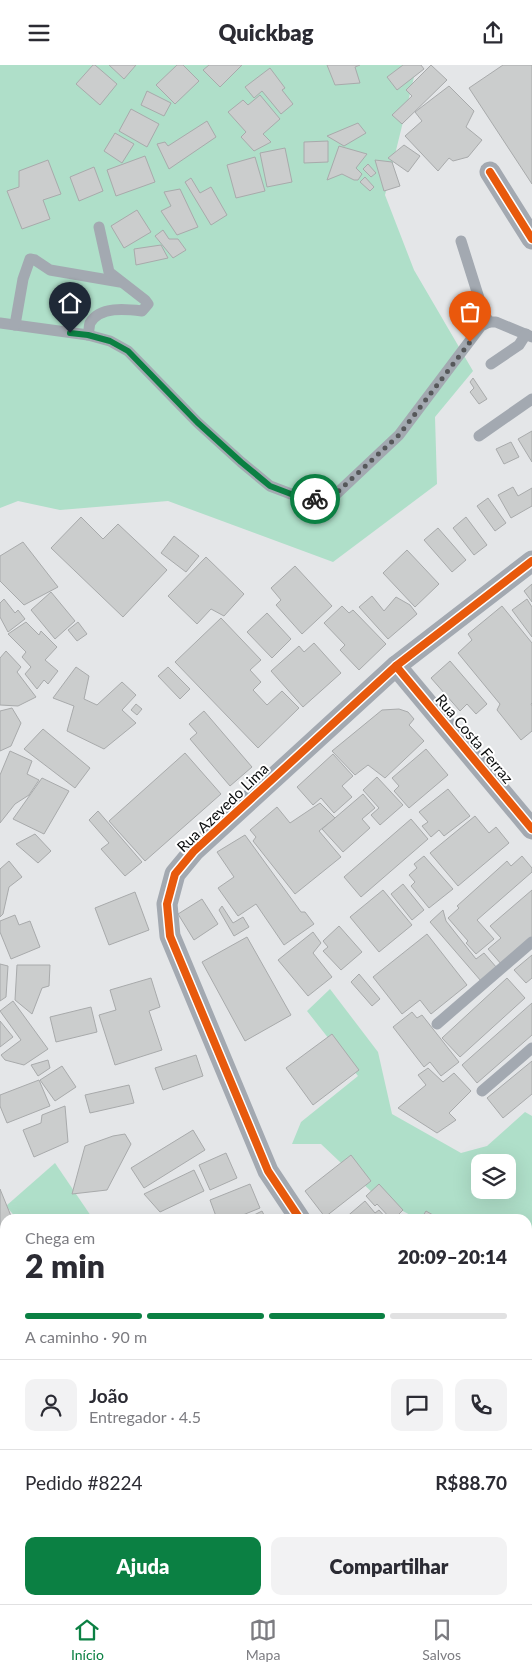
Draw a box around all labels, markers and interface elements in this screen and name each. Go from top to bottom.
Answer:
icon: menu [25,19,53,47]
text: Quickbag [218,19,314,46]
icon: share [479,19,507,47]
pin [49,282,91,333]
icon: home [56,289,84,317]
pin [449,291,491,342]
icon: bag [456,298,484,326]
courier [290,474,340,524]
icon: bike [301,485,329,513]
street label: Rua Costa Ferraz [432,690,517,787]
street label: Rua Azevedo Lima [173,759,272,855]
map controls [471,1154,516,1199]
button: layers [471,1154,516,1199]
text: Chega em [25,1228,95,1247]
text: 20:09–20:14 [398,1245,507,1268]
text: 2 min [25,1246,105,1285]
text: A caminho · 90 m [25,1327,147,1346]
button: person [25,1379,77,1431]
button: chat [391,1379,443,1431]
button: phone [455,1379,507,1431]
text: João [89,1384,128,1407]
text: Entregador · 4.5 [89,1407,201,1426]
text: Pedido #8224 [25,1471,143,1494]
text: R$88.70 [435,1471,507,1494]
button: Ajuda [25,1537,261,1595]
button: Compartilhar [271,1537,507,1595]
tab: Início [71,1616,104,1663]
tab: Mapa [246,1616,280,1663]
tab: Salvos [422,1616,461,1663]

